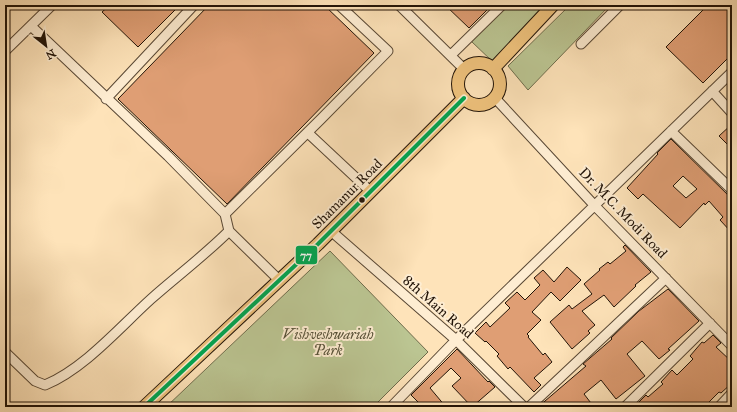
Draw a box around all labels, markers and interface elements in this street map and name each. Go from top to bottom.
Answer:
north arrow [26,26,66,66]
text: N [43,46,58,63]
street label: Shamanur Road [308,155,386,233]
street label: Dr. M.C. Modi Road [575,164,671,262]
unlabelled marker [357,195,367,205]
line badge: 77 [295,245,318,265]
text: 77 [300,249,312,262]
street label: 8th Main Road [399,272,477,342]
park label: Vishveshwariah Park [283,326,374,359]

